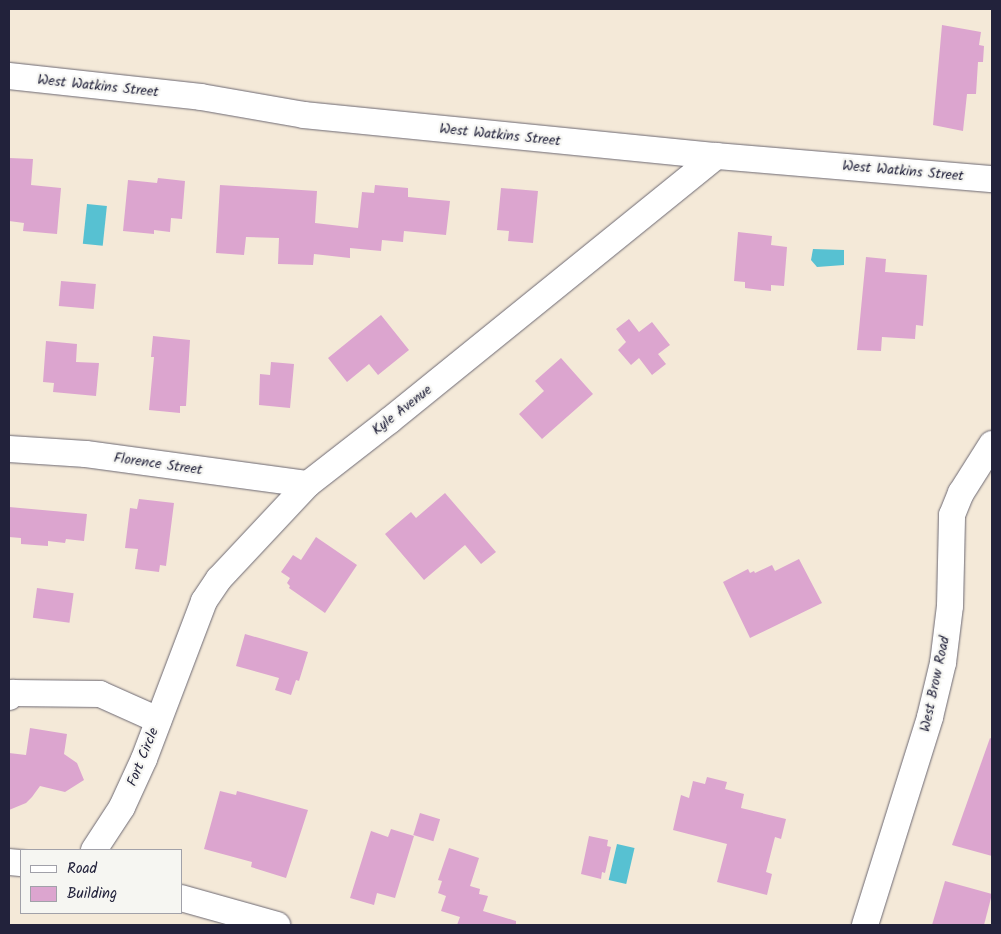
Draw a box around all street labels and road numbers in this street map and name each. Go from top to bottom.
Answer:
street label: West Watkins Street [37,71,159,101]
street label: West Watkins Street [439,120,561,150]
street label: West Watkins Street [842,157,964,185]
street label: Kyle Avenue [369,381,435,439]
street label: Florence Street [113,449,203,479]
street label: West Brow Road [917,635,953,733]
street label: Fort Circle [124,725,162,789]

